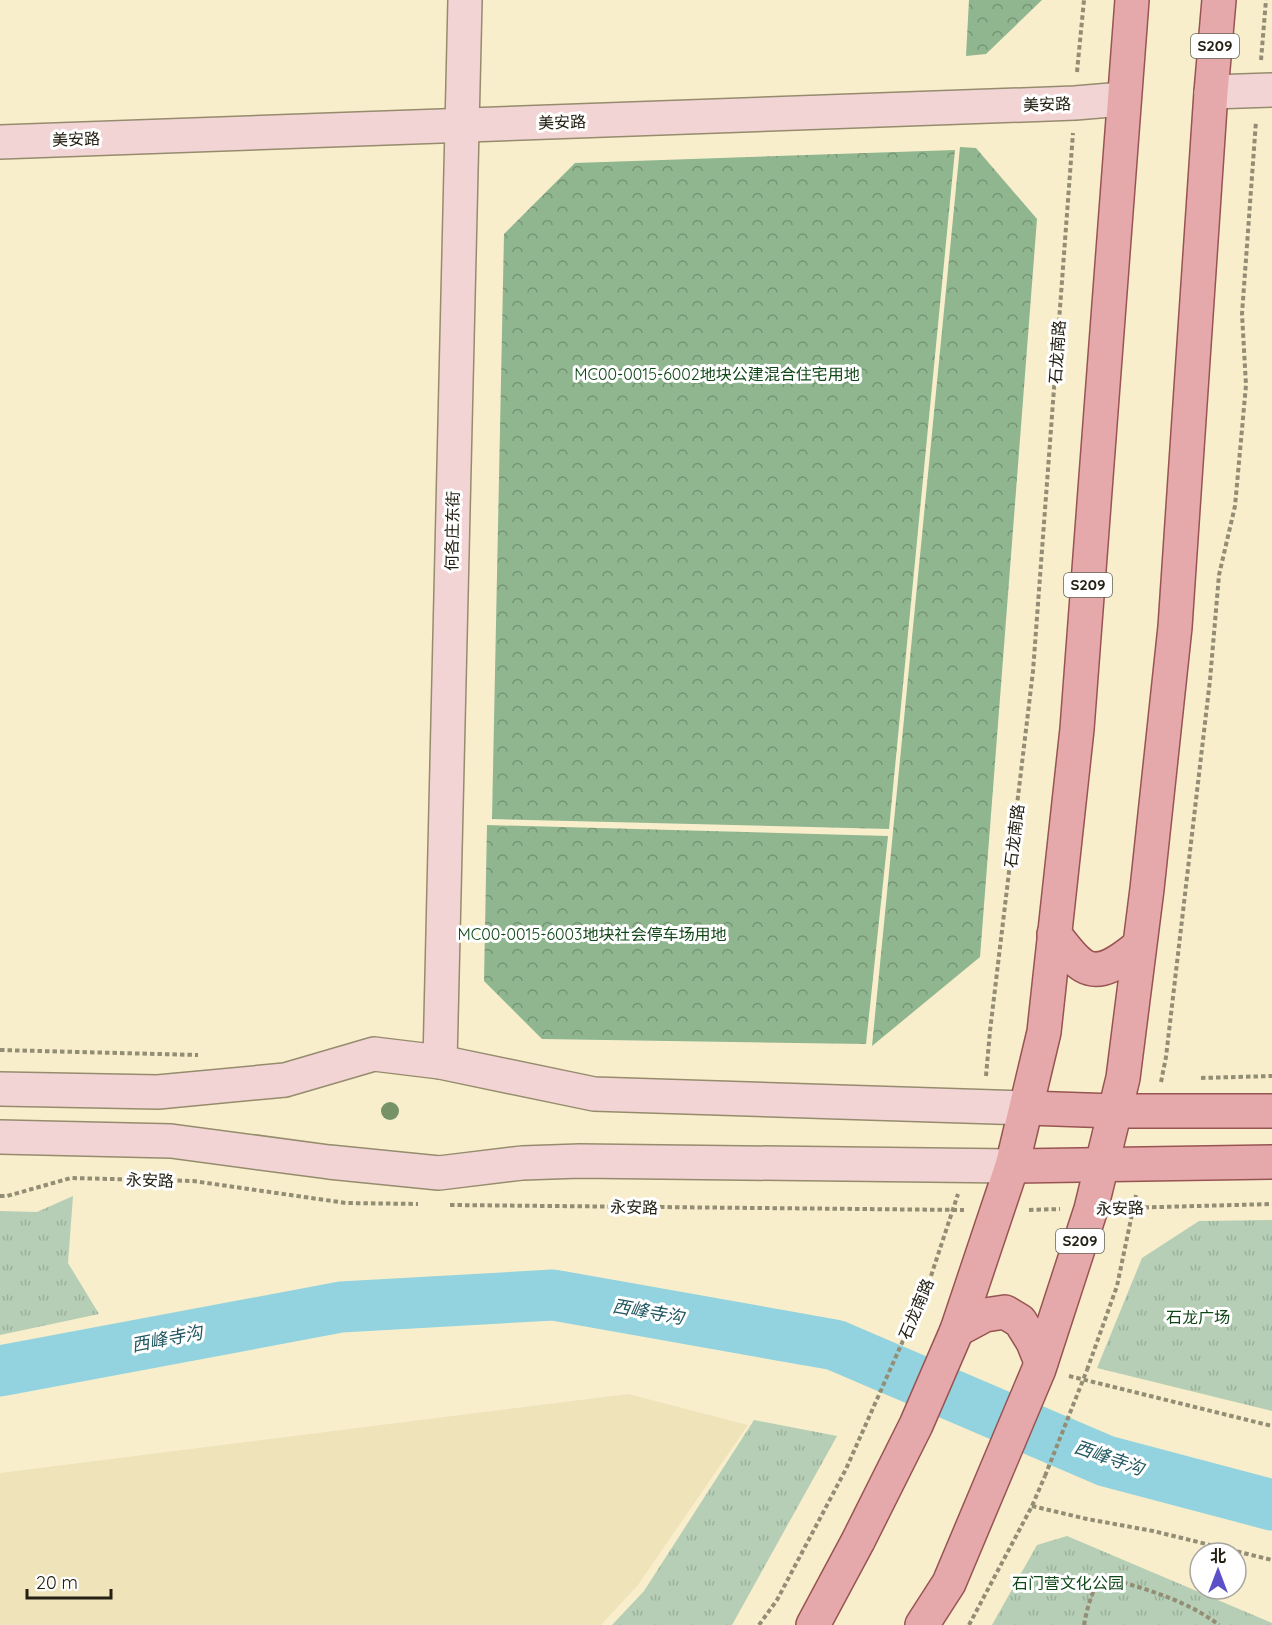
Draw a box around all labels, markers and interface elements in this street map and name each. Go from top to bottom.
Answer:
road number: S209 [1191,34,1239,58]
street label: 美安路 [1023,93,1071,115]
street label: 美安路 [538,111,586,133]
street label: 美安路 [52,128,100,150]
street label: 石龙南路 [1045,319,1069,385]
park label: MC00-0015-6002地块公建混合住宅用地 [574,364,860,384]
street label: 何各庄东街 [441,491,463,571]
road number: S209 [1064,573,1112,597]
street label: 石龙南路 [1000,803,1028,869]
park label: MC00-0015-6003地块社会停车场用地 [458,924,726,944]
street label: 永安路 [126,1169,174,1191]
street label: 永安路 [610,1197,658,1217]
street label: 永安路 [1096,1198,1144,1218]
road number: S209 [1056,1229,1104,1253]
street label: 石龙南路 [894,1276,938,1342]
water label: 西峰寺沟 [611,1294,688,1329]
park label: 石龙广场 [1166,1307,1230,1327]
water label: 西峰寺沟 [129,1320,206,1357]
water label: 西峰寺沟 [1071,1435,1149,1481]
north arrow [1188,1541,1248,1601]
text: 北 [1210,1546,1226,1566]
scale bar [27,1562,111,1600]
text: 20 m [36,1571,78,1594]
park label: 石门营文化公园 [1012,1573,1124,1593]

